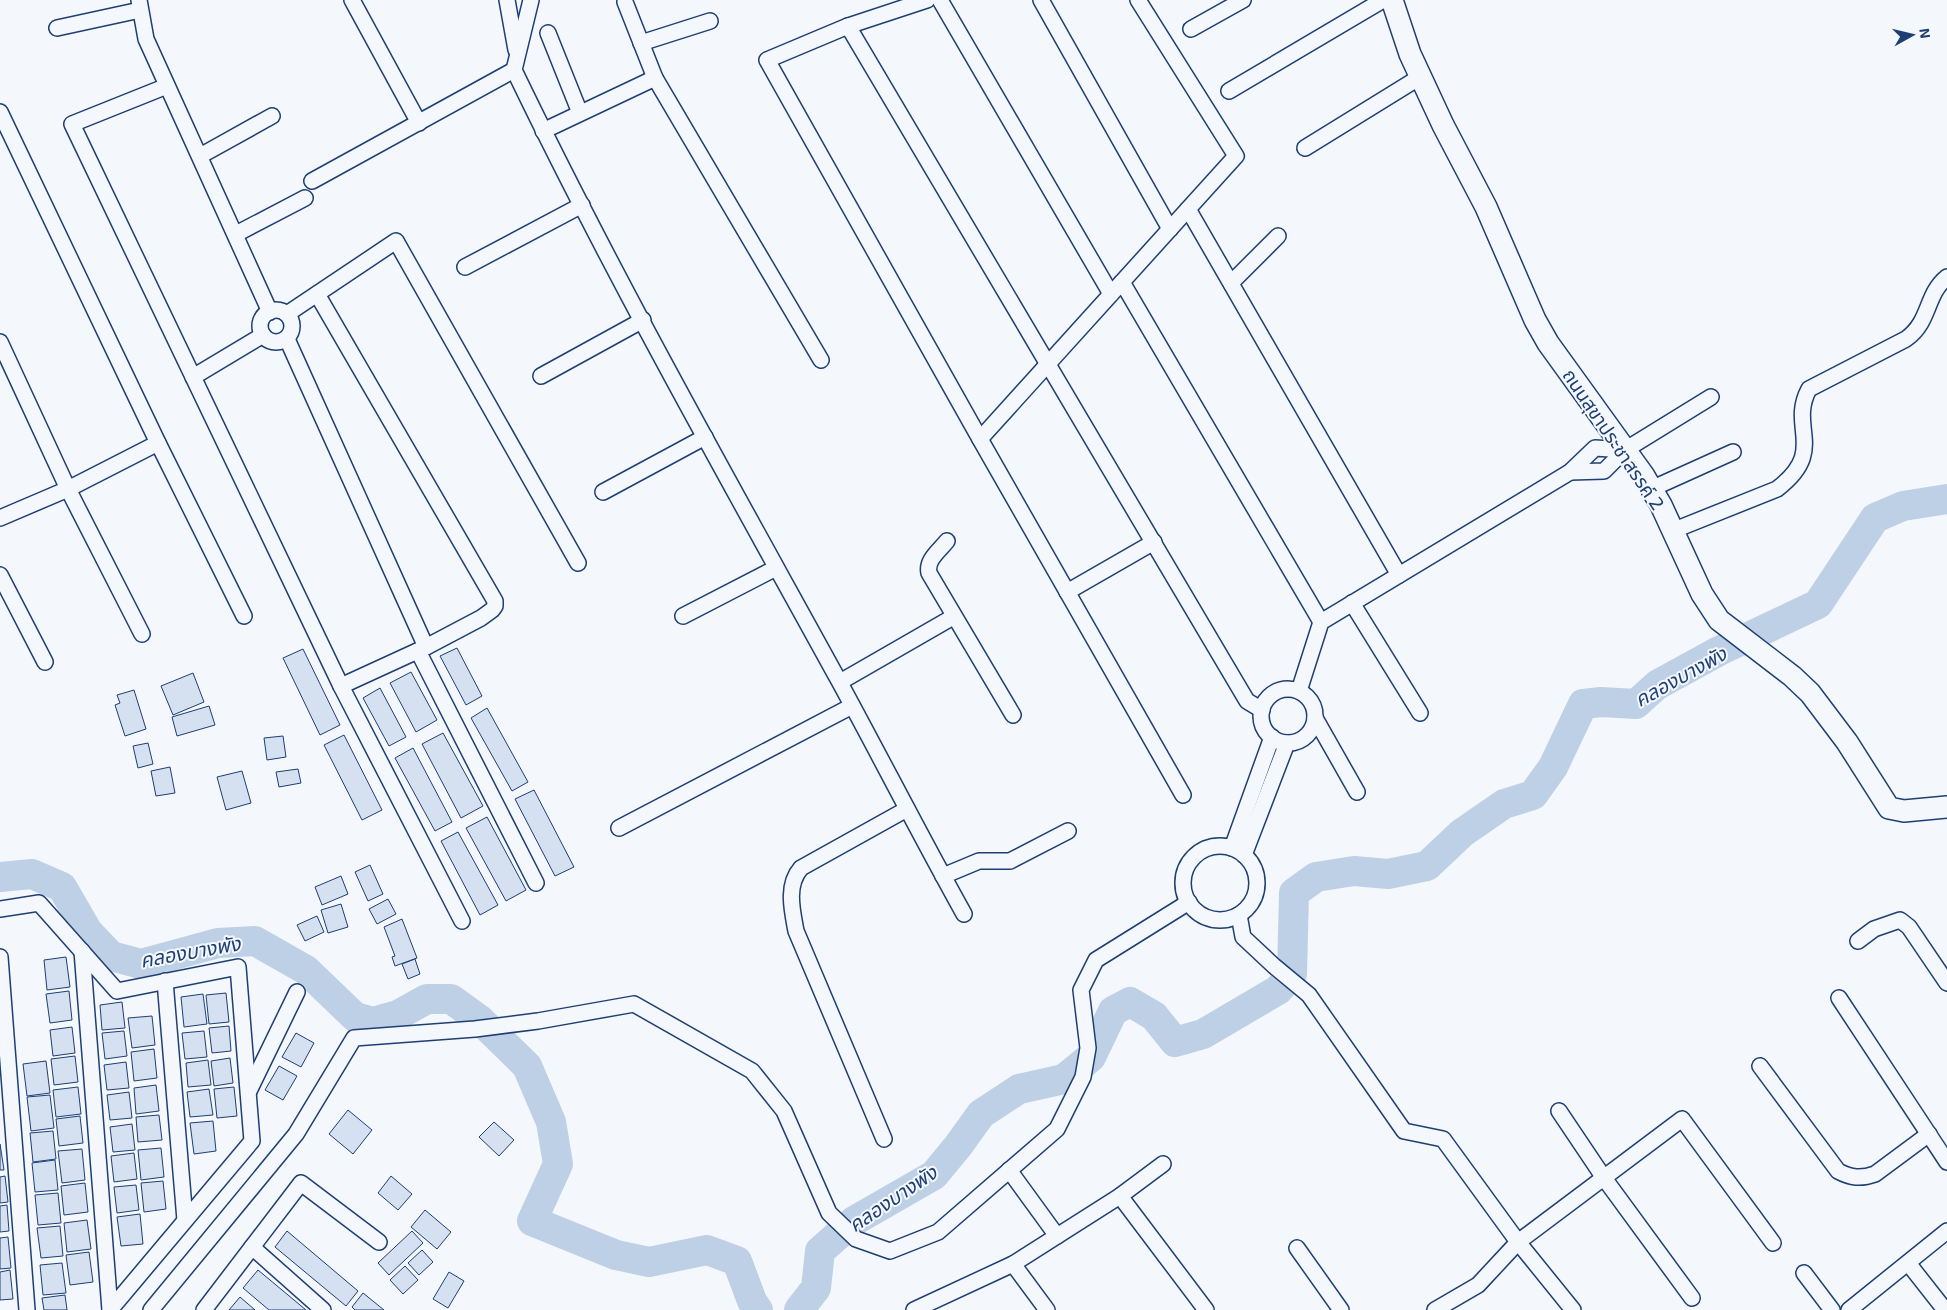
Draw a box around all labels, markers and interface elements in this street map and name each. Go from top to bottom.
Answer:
north arrow [1887,10,1937,60]
text: N [1916,27,1934,39]
street label: ถนนสุขาประชาสรรค์ 2 [1557,364,1670,514]
water label: คลองบางพัง [1630,640,1731,711]
water label: คลองบางพัง [138,930,243,972]
water label: คลองบางพัง [843,1159,942,1236]

